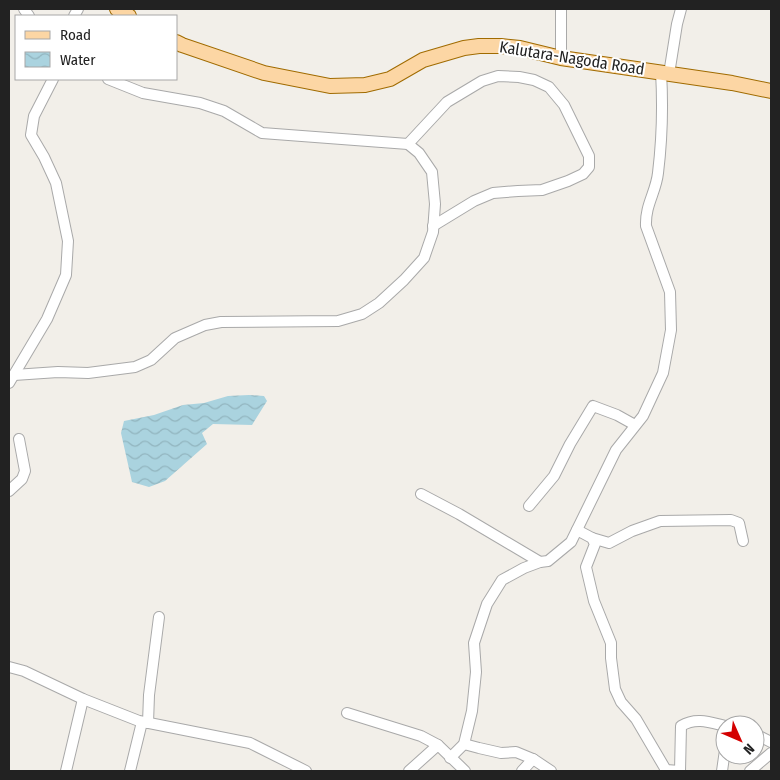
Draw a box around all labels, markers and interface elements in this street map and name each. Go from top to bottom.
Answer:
legend [15,15,178,80]
text: Road [60,26,91,44]
street label: Kalutara-Nagoda Road [498,37,646,79]
text: Water [60,51,96,69]
north arrow [715,715,765,765]
text: N [740,740,758,758]

